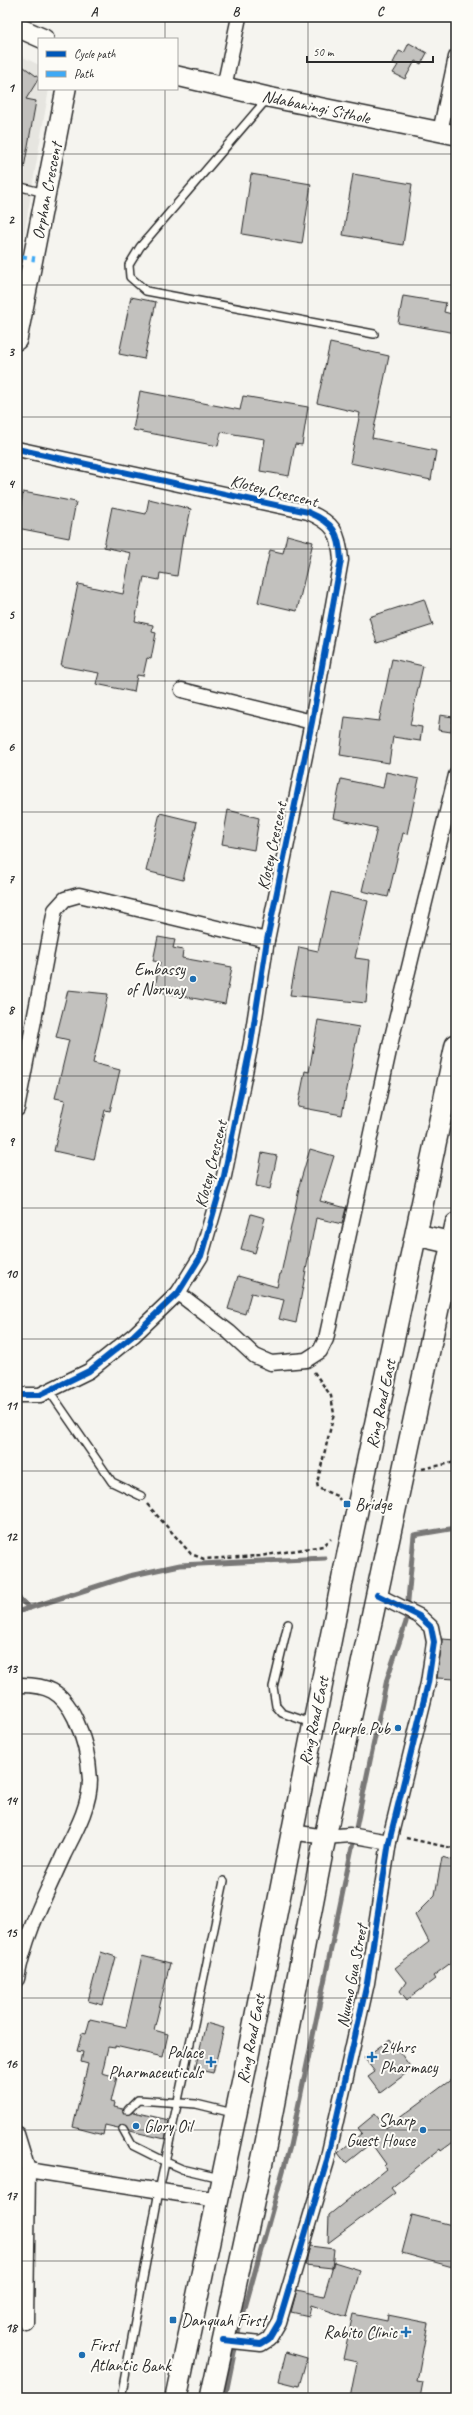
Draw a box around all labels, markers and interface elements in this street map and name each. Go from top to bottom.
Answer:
text: A [91,4,99,20]
text: B [233,4,241,20]
text: C [377,4,385,20]
legend [38,38,178,90]
scale bar [307,38,433,64]
text: 50 m [313,44,335,60]
text: Cycle path [74,46,116,62]
text: Path [74,66,94,82]
text: 1 [8,80,16,96]
street label: Ndabaningi Sithole [260,85,373,129]
street label: Orphan Crescent [27,138,67,241]
text: 2 [8,212,15,228]
text: 3 [8,344,15,360]
street label: Klotey Crescent [228,470,322,513]
text: 4 [8,476,16,492]
text: 5 [8,607,15,623]
text: 6 [8,739,15,755]
street label: Klotey Crescent [252,798,292,892]
text: 7 [8,871,15,887]
place label: Embassy of Norway [126,959,186,1000]
marker: Embassy of Norway [188,974,198,984]
text: 8 [8,1002,16,1018]
street label: Klotey Crescent [190,1116,233,1210]
text: 9 [8,1134,15,1150]
text: 10 [5,1266,18,1282]
street label: Ring Road East [361,1355,401,1450]
text: 11 [5,1398,19,1414]
place label: Bridge [355,1494,393,1515]
marker: Bridge [342,1499,352,1509]
text: 12 [5,1529,18,1545]
text: 13 [5,1661,18,1677]
street label: Ring Road East [294,1672,334,1767]
place label: Purple Pub [330,1718,392,1739]
marker: Purple Pub [393,1723,403,1733]
text: 14 [5,1793,19,1809]
street label: Nuumo Gua Street [332,1920,373,2029]
text: 15 [5,1925,18,1941]
street label: Ring Road East [232,1990,270,2085]
place label: 24hrs Pharmacy [380,2037,439,2078]
place label: Palace Pharmaceuticals [109,2042,204,2083]
marker: 24hrs Pharmacy [367,2052,377,2062]
text: 16 [5,2056,18,2072]
marker: Palace Pharmaceuticals [206,2057,216,2067]
place label: Sharp Guest House [346,2110,417,2151]
place label: Glory Oil [144,2116,195,2137]
marker: Glory Oil [131,2121,141,2131]
marker: Sharp Guest House [418,2125,428,2135]
text: 17 [5,2188,18,2204]
place label: Danquah First [181,2310,268,2331]
marker: Danquah First [168,2315,178,2325]
text: 18 [5,2320,19,2336]
place label: Rabito Clinic [323,2322,398,2343]
marker: Rabito Clinic [400,2326,412,2338]
place label: First Atlantic Bank [90,2335,172,2376]
marker: First Atlantic Bank [77,2350,87,2360]

